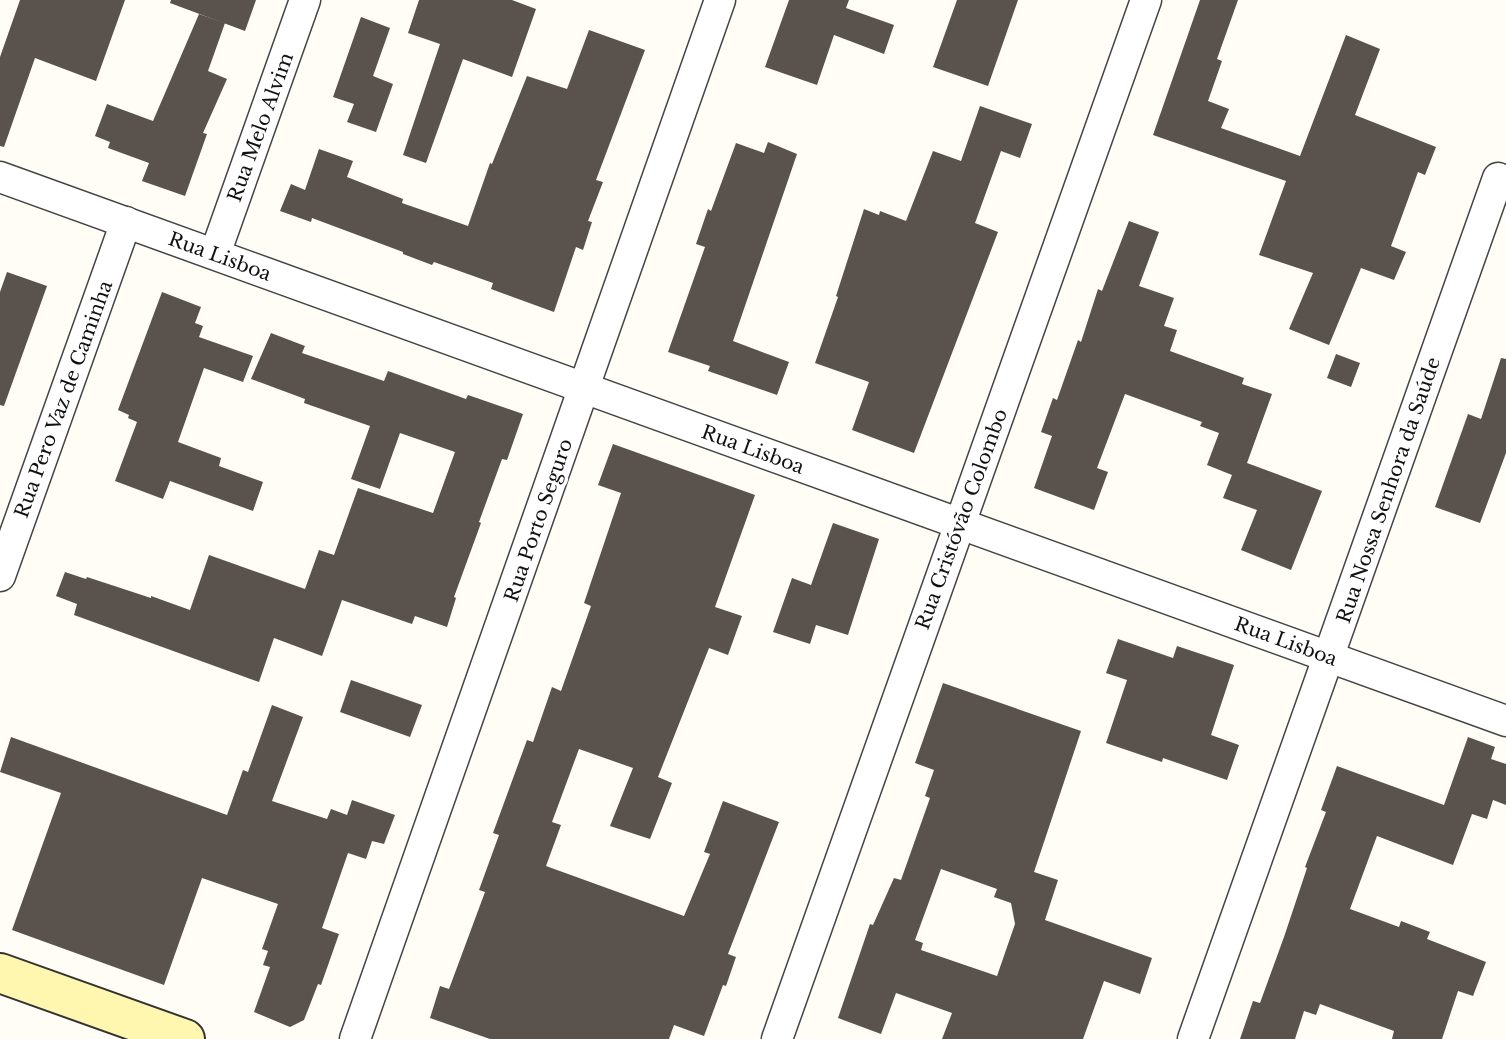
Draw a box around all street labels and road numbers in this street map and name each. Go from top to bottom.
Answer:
street label: Rua Melo Alvim [223,49,298,205]
street label: Rua Lisboa [165,227,275,286]
street label: Rua Pero Vaz de Caminha [10,277,117,521]
street label: Rua Nossa Senhora da Saúde [1332,354,1445,626]
street label: Rua Cristóvão Colombo [911,406,1012,633]
street label: Rua Lisboa [698,420,808,479]
street label: Rua Porto Seguro [500,436,577,605]
street label: Rua Lisboa [1231,612,1341,671]

